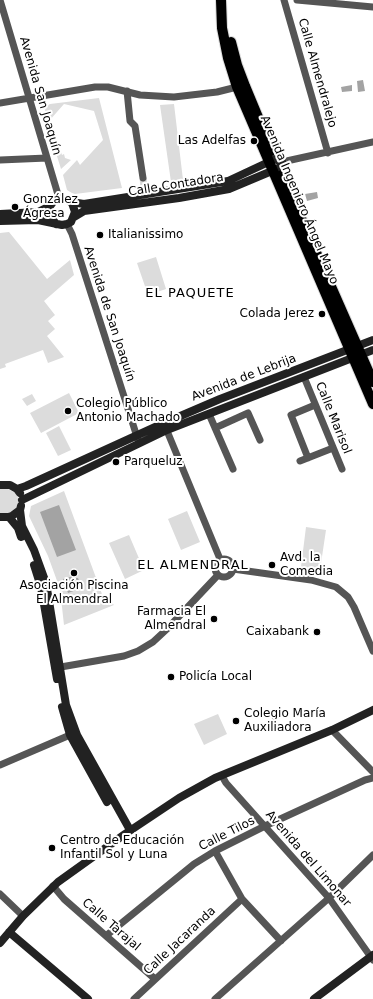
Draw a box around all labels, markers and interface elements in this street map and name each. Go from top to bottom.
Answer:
street label: Calle Almendralejo [294,17,340,129]
street label: Avenida San Joaquín [16,35,64,157]
street label: Avenida Ingeniero Ángel Mayo [257,113,341,287]
place label: Las Adelfas [178,134,246,148]
marker: Las Adelfas [249,136,259,146]
street label: Calle Contadora [127,170,225,200]
place label: González Ágresa [23,193,78,221]
marker: González Ágresa [10,202,20,212]
place label: Italianissimo [108,228,183,242]
marker: Italianissimo [95,230,105,240]
street label: Avenida de San Joaquín [80,245,138,383]
district label: EL PAQUETE [145,286,235,302]
place label: Colada Jerez [240,307,314,321]
marker: Colada Jerez [317,309,327,319]
street label: Avenida de Lebrija [190,351,298,405]
street label: Calle Marisol [312,380,354,456]
place label: Colegio Público Antonio Machado [76,397,180,425]
marker: Colegio Público Antonio Machado [63,406,73,416]
place label: Parqueluz [124,455,183,469]
marker: Parqueluz [111,457,121,467]
place label: Avd. la Comedia [280,551,333,579]
district label: EL ALMENDRAL [137,558,249,574]
marker: Avd. la Comedia [267,560,277,570]
marker: Asociación Piscina El Almendral [69,568,79,578]
place label: Asociación Piscina El Almendral [19,579,129,607]
place label: Farmacia El Almendral [137,605,206,633]
marker: Farmacia El Almendral [209,614,219,624]
place label: Caixabank [246,625,309,639]
marker: Caixabank [312,627,322,637]
place label: Policía Local [179,670,252,684]
marker: Policía Local [166,672,176,682]
place label: Colegio María Auxiliadora [244,707,326,735]
marker: Colegio María Auxiliadora [231,716,241,726]
street label: Avenida del Limonar [262,808,354,910]
street label: Calle Tilos [197,814,257,854]
place label: Centro de Educación Infantil Sol y Luna [60,834,184,862]
marker: Centro de Educación Infantil Sol y Luna [47,843,57,853]
street label: Calle Tarajal [79,896,143,954]
street label: Calle Jacaranda [141,904,219,978]

